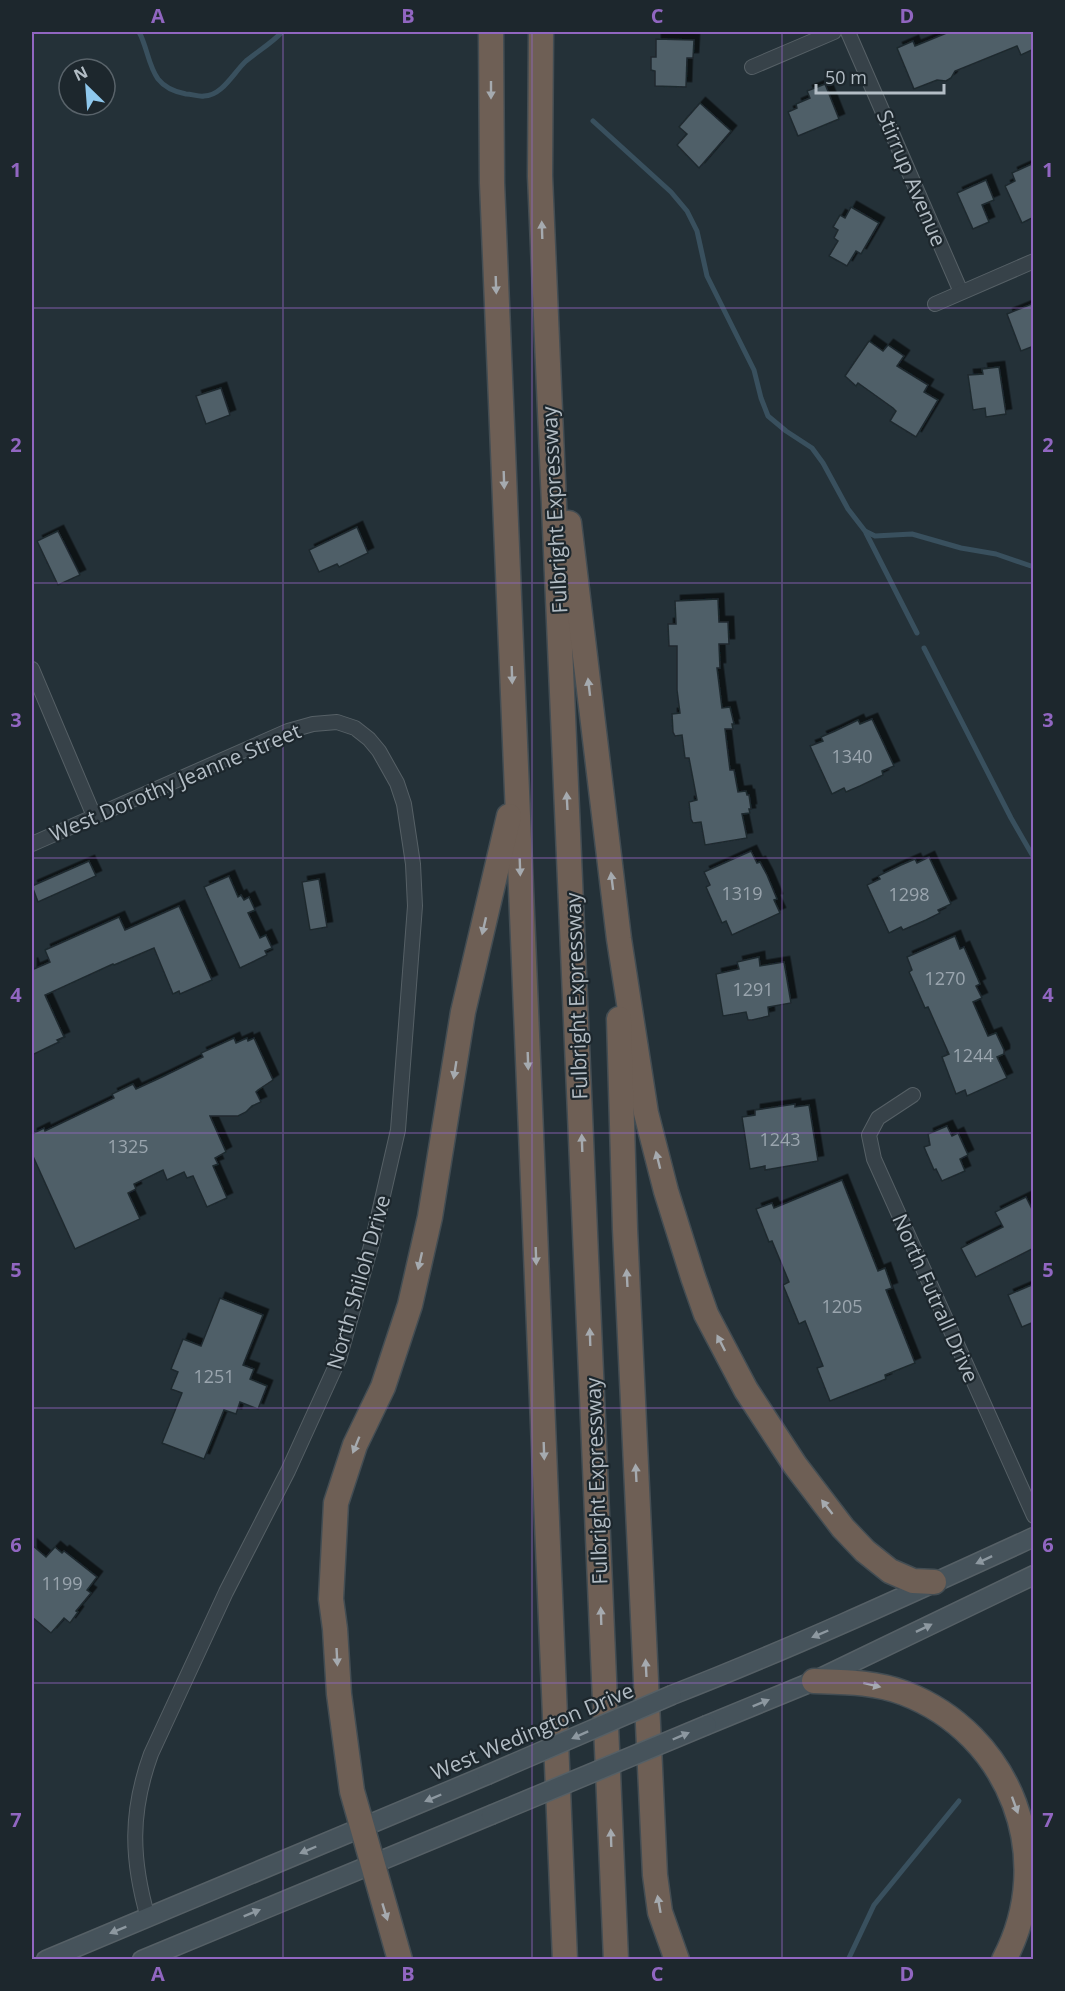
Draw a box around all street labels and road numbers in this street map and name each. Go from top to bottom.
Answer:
street label: Stirrup Avenue [871,105,953,251]
street label: Fulbright Expressway [535,405,573,614]
street label: West Dorothy Jeanne Street [45,716,305,848]
street label: Fulbright Expressway [558,891,594,1100]
street label: North Shiloh Drive [320,1192,396,1372]
street label: North Futrall Drive [886,1209,986,1387]
street label: Fulbright Expressway [578,1376,614,1585]
street label: West Wedington Drive [426,1676,638,1786]

